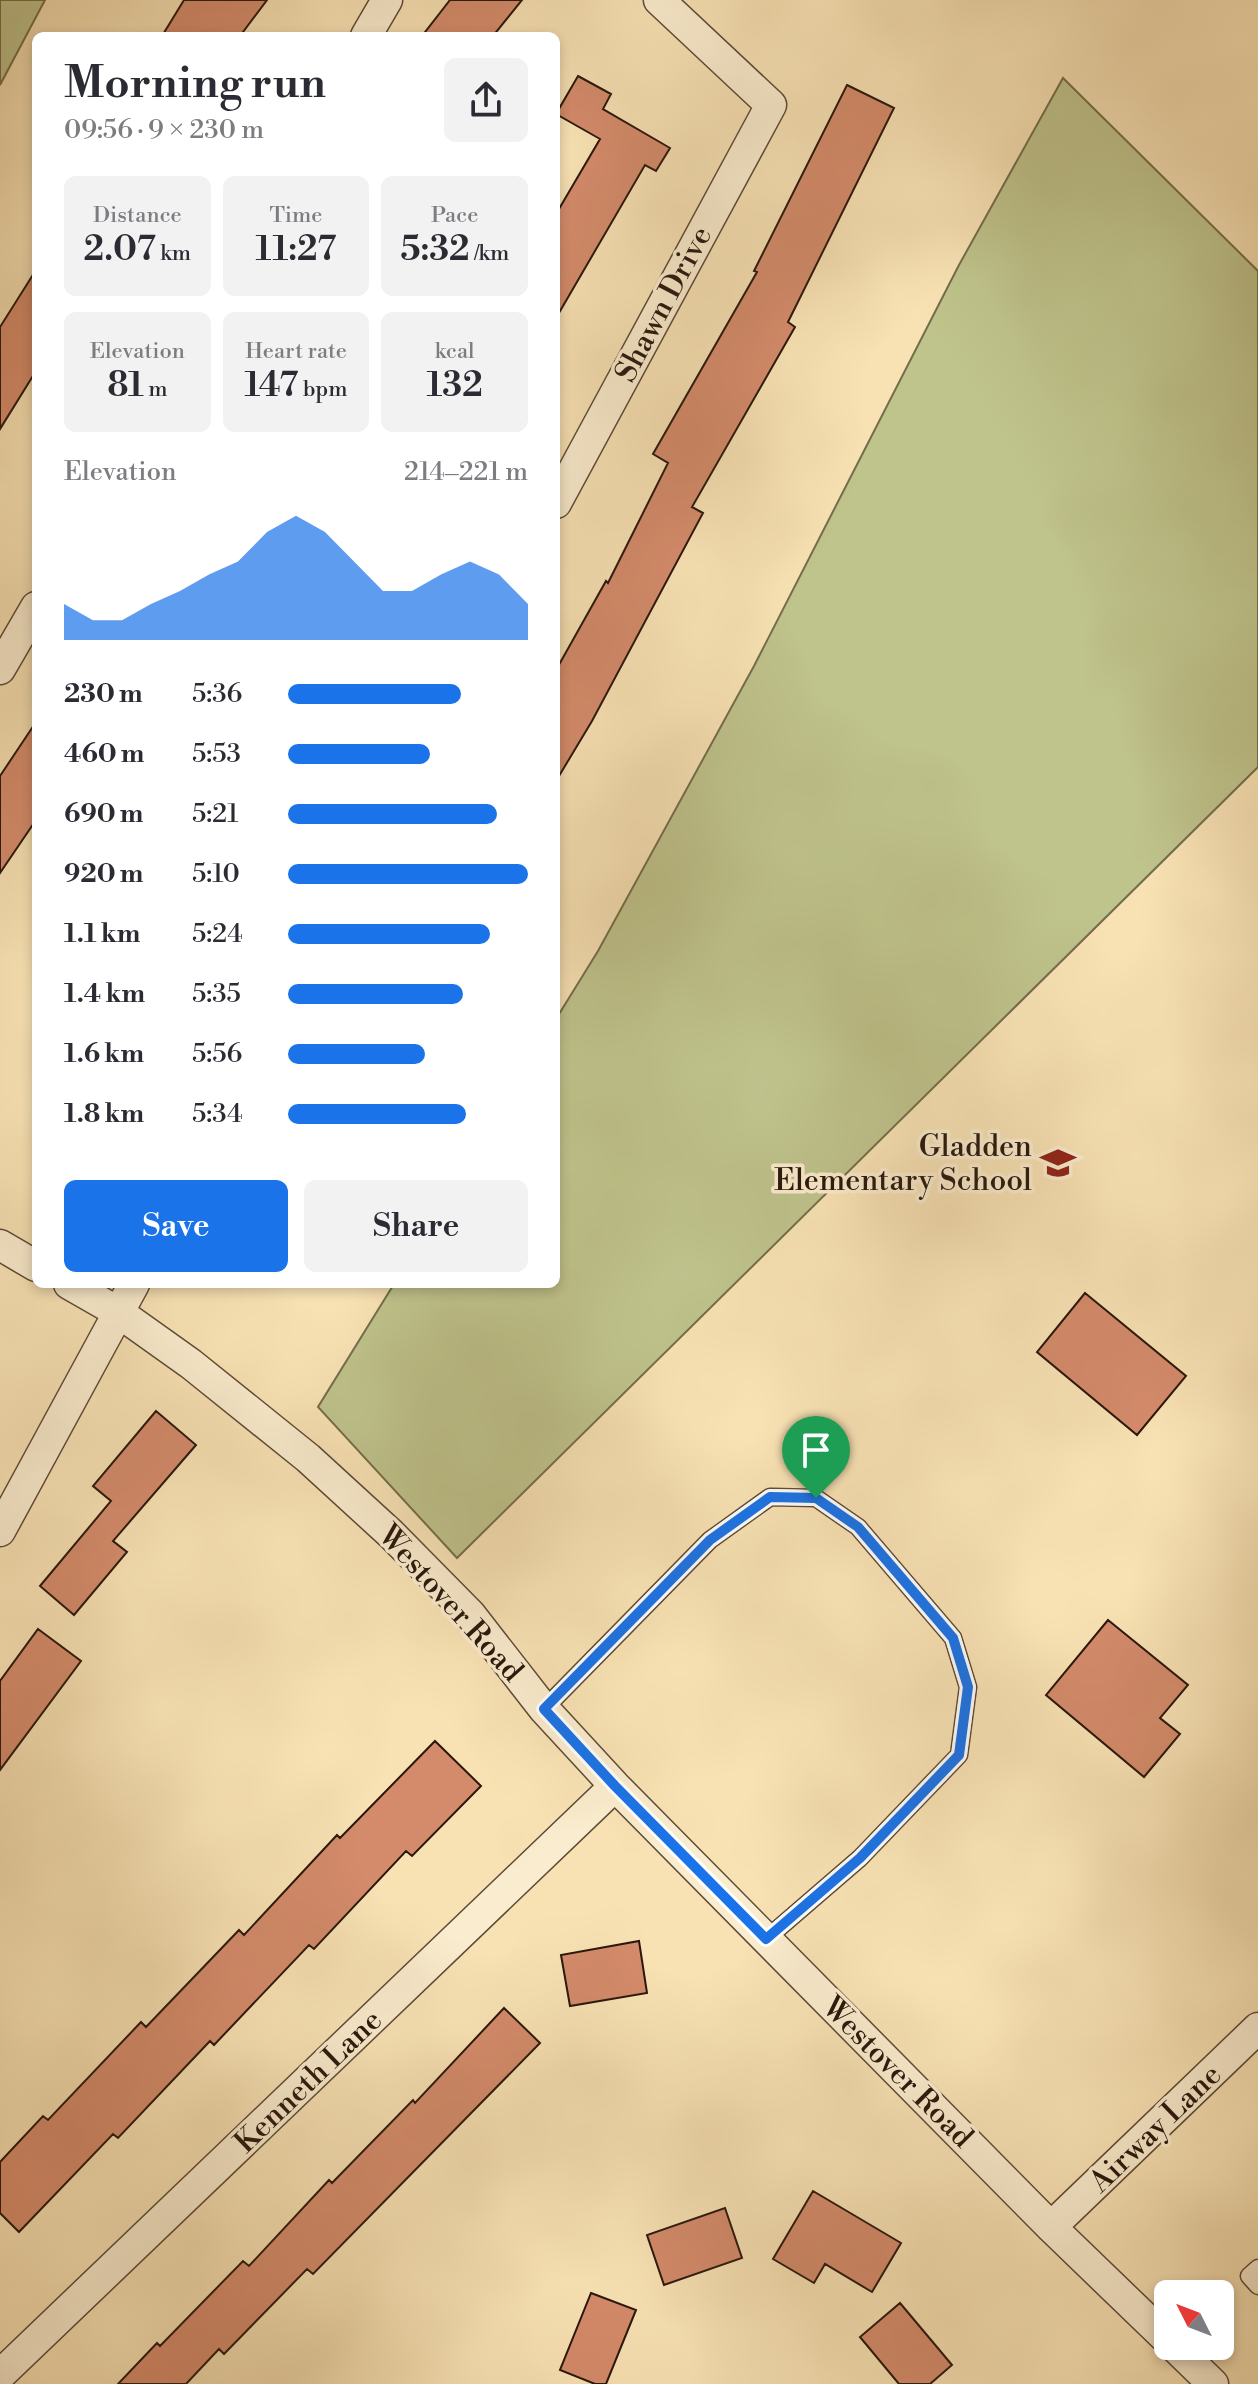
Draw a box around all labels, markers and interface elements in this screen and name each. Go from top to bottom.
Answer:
text: Morning run [64,56,326,111]
button: share [444,58,528,142]
text: 09:56 · 9 × 230 m [64,114,264,146]
text: Distance [93,202,182,229]
text: Time [270,202,322,229]
text: Pace [431,202,478,229]
street label: Shawn Drive [607,220,721,389]
text: 2.07 [84,229,156,271]
text: 11:27 [256,229,336,271]
text: 5:32 [400,229,470,271]
text: km [156,240,191,267]
text: /km [470,240,509,267]
text: Elevation [90,338,185,365]
text: Heart rate [245,338,347,365]
text: kcal [435,338,475,365]
text: 81 [107,365,144,407]
text: 147 [245,365,298,407]
text: 132 [427,365,483,407]
text: m [144,376,168,403]
text: bpm [298,376,347,403]
text: Elevation [64,456,177,488]
text: 214–221 m [404,456,528,488]
text: 230 m [64,678,143,710]
text: 5:36 [192,678,242,710]
text: 460 m [64,738,145,770]
text: 5:53 [192,738,241,770]
text: 690 m [64,798,143,830]
text: 5:21 [192,798,239,830]
text: 920 m [64,858,143,890]
text: 5:10 [192,858,240,890]
text: 1.1 km [64,918,140,950]
text: 5:24 [192,918,243,950]
text: 1.4 km [64,978,145,1010]
text: 5:35 [192,978,241,1010]
text: 1.6 km [64,1038,144,1070]
text: 5:56 [192,1038,242,1070]
text: 1.8 km [64,1098,144,1130]
text: 5:34 [192,1098,242,1130]
place label: Gladden Elementary School [774,1128,1032,1200]
school or university icon: Gladden Elementary School [1039,1144,1077,1182]
button: Save [64,1180,288,1272]
button: Share [304,1180,528,1272]
pin [782,1416,850,1498]
icon: arrive [794,1428,838,1472]
street label: Westover Road [369,1516,531,1690]
street label: Westover Road [813,1988,981,2156]
street label: Kenneth Lane [227,2002,391,2162]
street label: Airway Lane [1081,2056,1230,2202]
north arrow [1154,2280,1234,2360]
map controls [1154,2280,1234,2360]

